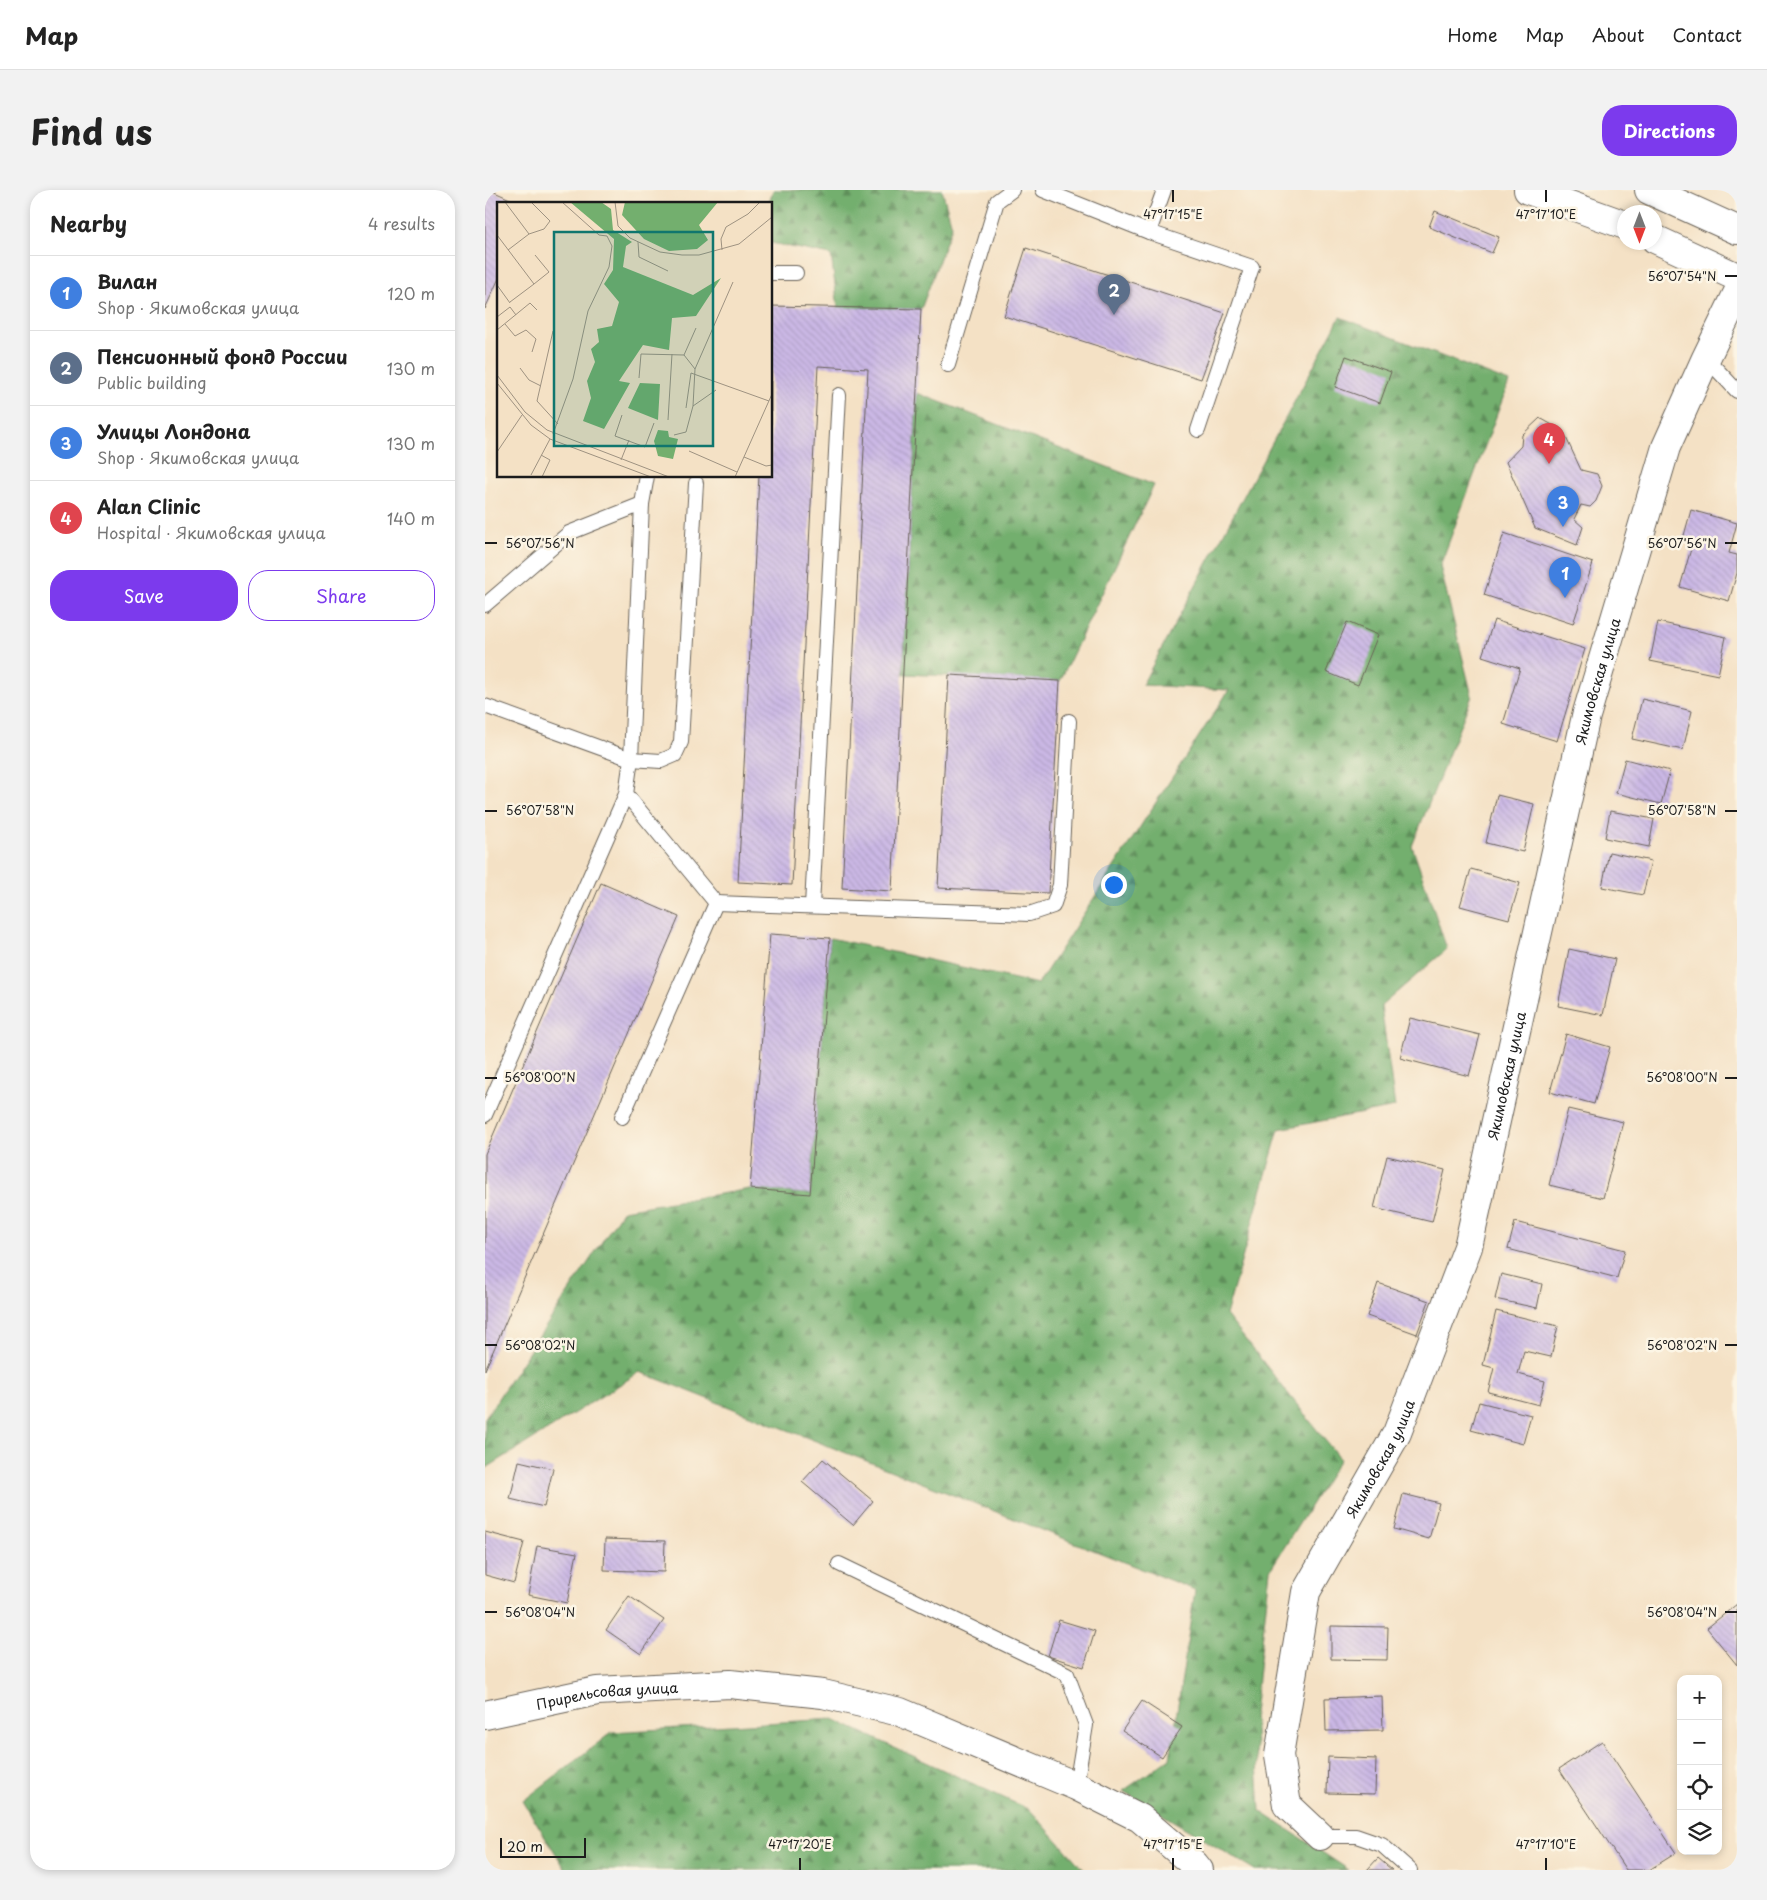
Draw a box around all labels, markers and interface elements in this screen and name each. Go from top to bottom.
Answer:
text: Map [25,17,78,53]
text: Home [1447,21,1497,48]
text: Map [1525,21,1564,48]
text: About [1592,21,1644,48]
text: Contact [1672,21,1742,48]
text: Find us [30,104,152,157]
button: Directions [1602,105,1737,156]
inset map [497,202,773,478]
text: 47°17'15"E [1143,205,1203,223]
text: 47°17'10"E [1516,205,1576,223]
north arrow [1617,205,1662,250]
text: Nearby [50,207,127,239]
text: 4 results [368,211,435,235]
text: Вилан [97,267,157,295]
text: 56°07'54"N [1648,267,1716,285]
pin: 2 [1098,274,1130,315]
text: 1 [62,281,70,305]
text: 120 m [388,281,435,305]
text: Shop · Якимовская улица [97,295,299,319]
text: Пенсионный фонд России [97,342,348,370]
text: 2 [60,356,72,380]
text: 130 m [387,356,435,380]
text: Public building [97,370,207,394]
text: Улицы Лондона [97,417,251,445]
pin: 4 [1533,423,1565,464]
text: 3 [61,431,71,455]
text: 130 m [387,431,435,455]
text: Shop · Якимовская улица [97,445,299,469]
pin: 3 [1547,486,1579,527]
text: Alan Clinic [97,492,201,520]
text: 4 [61,506,71,530]
text: 140 m [387,506,435,530]
text: Hospital · Якимовская улица [97,520,325,544]
text: 56°07'56"N [505,534,575,552]
text: 56°07'56"N [1647,534,1717,552]
pin: 1 [1549,557,1581,598]
button: Save [50,570,238,621]
button: Share [248,570,435,621]
street label: Якимовская улица [1569,615,1625,746]
text: 56°07'58"N [506,801,574,819]
text: 56°07'58"N [1648,801,1716,819]
your location [1101,872,1127,898]
street label: Якимовская улица [1482,1009,1531,1142]
text: 56°08'00"N [504,1068,576,1086]
text: 56°08'00"N [1646,1068,1718,1086]
text: 56°08'02"N [505,1336,575,1354]
text: 56°08'02"N [1647,1336,1717,1354]
street label: Якимовская улица [1340,1396,1419,1521]
text: 56°08'04"N [505,1603,575,1621]
text: 56°08'04"N [1647,1603,1717,1621]
map controls [1677,1675,1722,1855]
button: + [1677,1675,1722,1720]
street label: Прирельсовая улица [534,1676,679,1714]
button: − [1677,1720,1722,1765]
button: locate [1677,1765,1722,1810]
button: layers [1677,1810,1722,1855]
scale bar [500,1835,586,1858]
text: 47°17'20"E [768,1835,832,1853]
text: 47°17'15"E [1143,1835,1203,1853]
text: 47°17'10"E [1516,1835,1576,1853]
text: 20 m [507,1836,543,1857]

